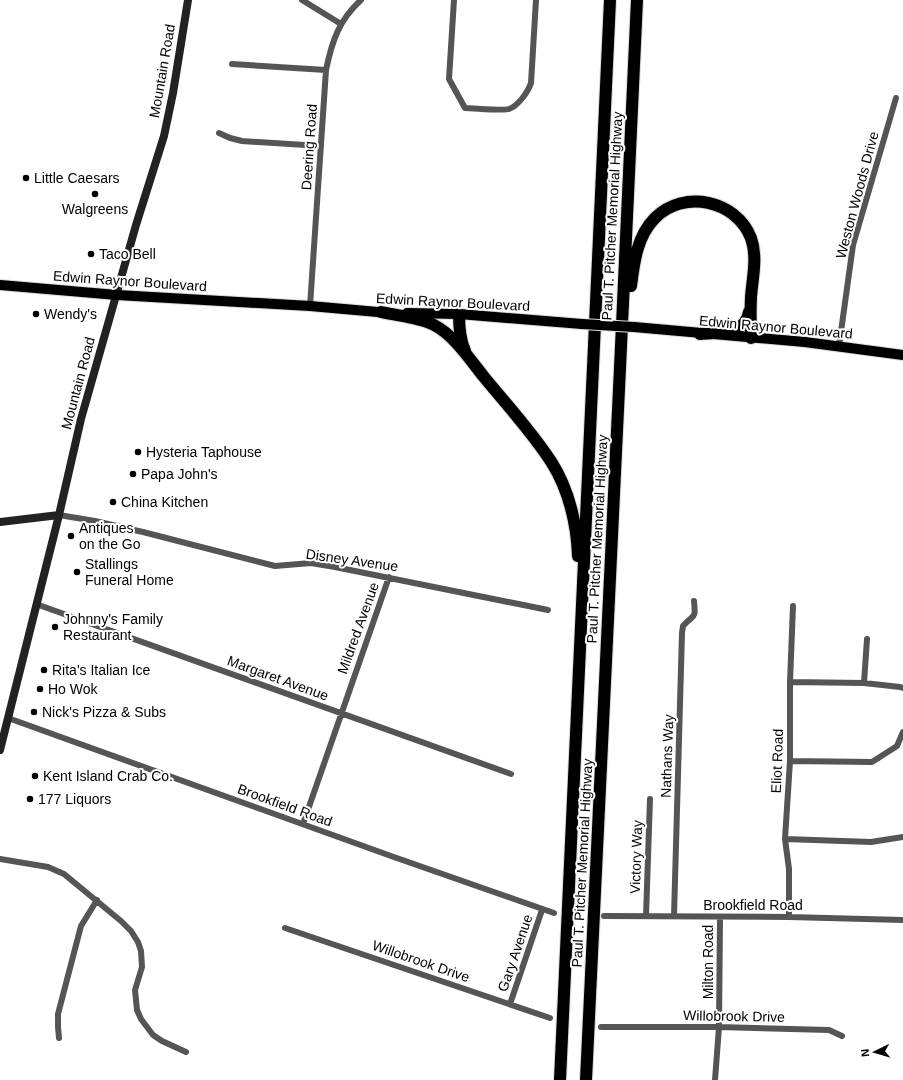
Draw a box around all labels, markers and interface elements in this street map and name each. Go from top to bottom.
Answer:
street label: Mountain Road [146,23,178,119]
street label: Deering Road [298,103,320,191]
street label: Paul T. Pitcher Memorial Highway [599,111,625,321]
street label: Weston Woods Drive [832,129,882,260]
place label: Little Caesars [34,170,120,186]
marker: Little Caesars [21,173,31,183]
marker: Walgreens [90,189,100,199]
place label: Walgreens [62,201,128,217]
place label: Taco Bell [99,246,156,262]
marker: Taco Bell [86,249,96,259]
street label: Edwin Raynor Boulevard [53,268,207,294]
street label: Edwin Raynor Boulevard [376,290,530,314]
place label: Wendy's [44,306,97,322]
marker: Wendy's [31,309,41,319]
street label: Edwin Raynor Boulevard [699,312,853,342]
street label: Mountain Road [58,335,98,431]
street label: Paul T. Pitcher Memorial Highway [584,434,610,644]
place label: Hysteria Taphouse [146,444,262,460]
marker: Hysteria Taphouse [133,447,143,457]
place label: Papa John's [141,466,218,482]
marker: Papa John's [128,469,138,479]
place label: China Kitchen [121,494,208,510]
marker: China Kitchen [108,497,118,507]
place label: Antiques on the Go [79,520,141,552]
marker: Antiques on the Go [66,531,76,541]
street label: Disney Avenue [305,546,399,574]
place label: Stallings Funeral Home [85,556,174,588]
marker: Stallings Funeral Home [72,567,82,577]
street label: Mildred Avenue [334,580,382,676]
place label: Johnny's Family Restaurant [63,611,163,643]
marker: Johnny's Family Restaurant [50,622,60,632]
street label: Margaret Avenue [225,652,331,704]
place label: Rita's Italian Ice [52,662,151,678]
marker: Rita's Italian Ice [39,665,49,675]
place label: Ho Wok [48,681,99,697]
marker: Ho Wok [35,684,45,694]
place label: Nick's Pizza & Subs [42,704,166,720]
marker: Nick's Pizza & Subs [29,707,39,717]
street label: Nathans Way [658,714,676,798]
street label: Eliot Road [768,728,786,794]
street label: Paul T. Pitcher Memorial Highway [569,758,595,968]
place label: Kent Island Crab Co. [43,768,173,784]
marker: Kent Island Crab Co. [30,771,40,781]
street label: Brookfield Road [235,780,335,830]
place label: 177 Liquors [38,791,111,807]
marker: 177 Liquors [25,794,35,804]
street label: Victory Way [627,820,645,894]
street label: Brookfield Road [703,897,803,913]
street label: Gary Avenue [494,912,536,994]
street label: Milton Road [700,925,716,999]
street label: Willobrook Drive [370,937,472,985]
street label: Willobrook Drive [683,1007,785,1025]
north arrow [855,1032,895,1072]
text: N [859,1048,871,1057]

